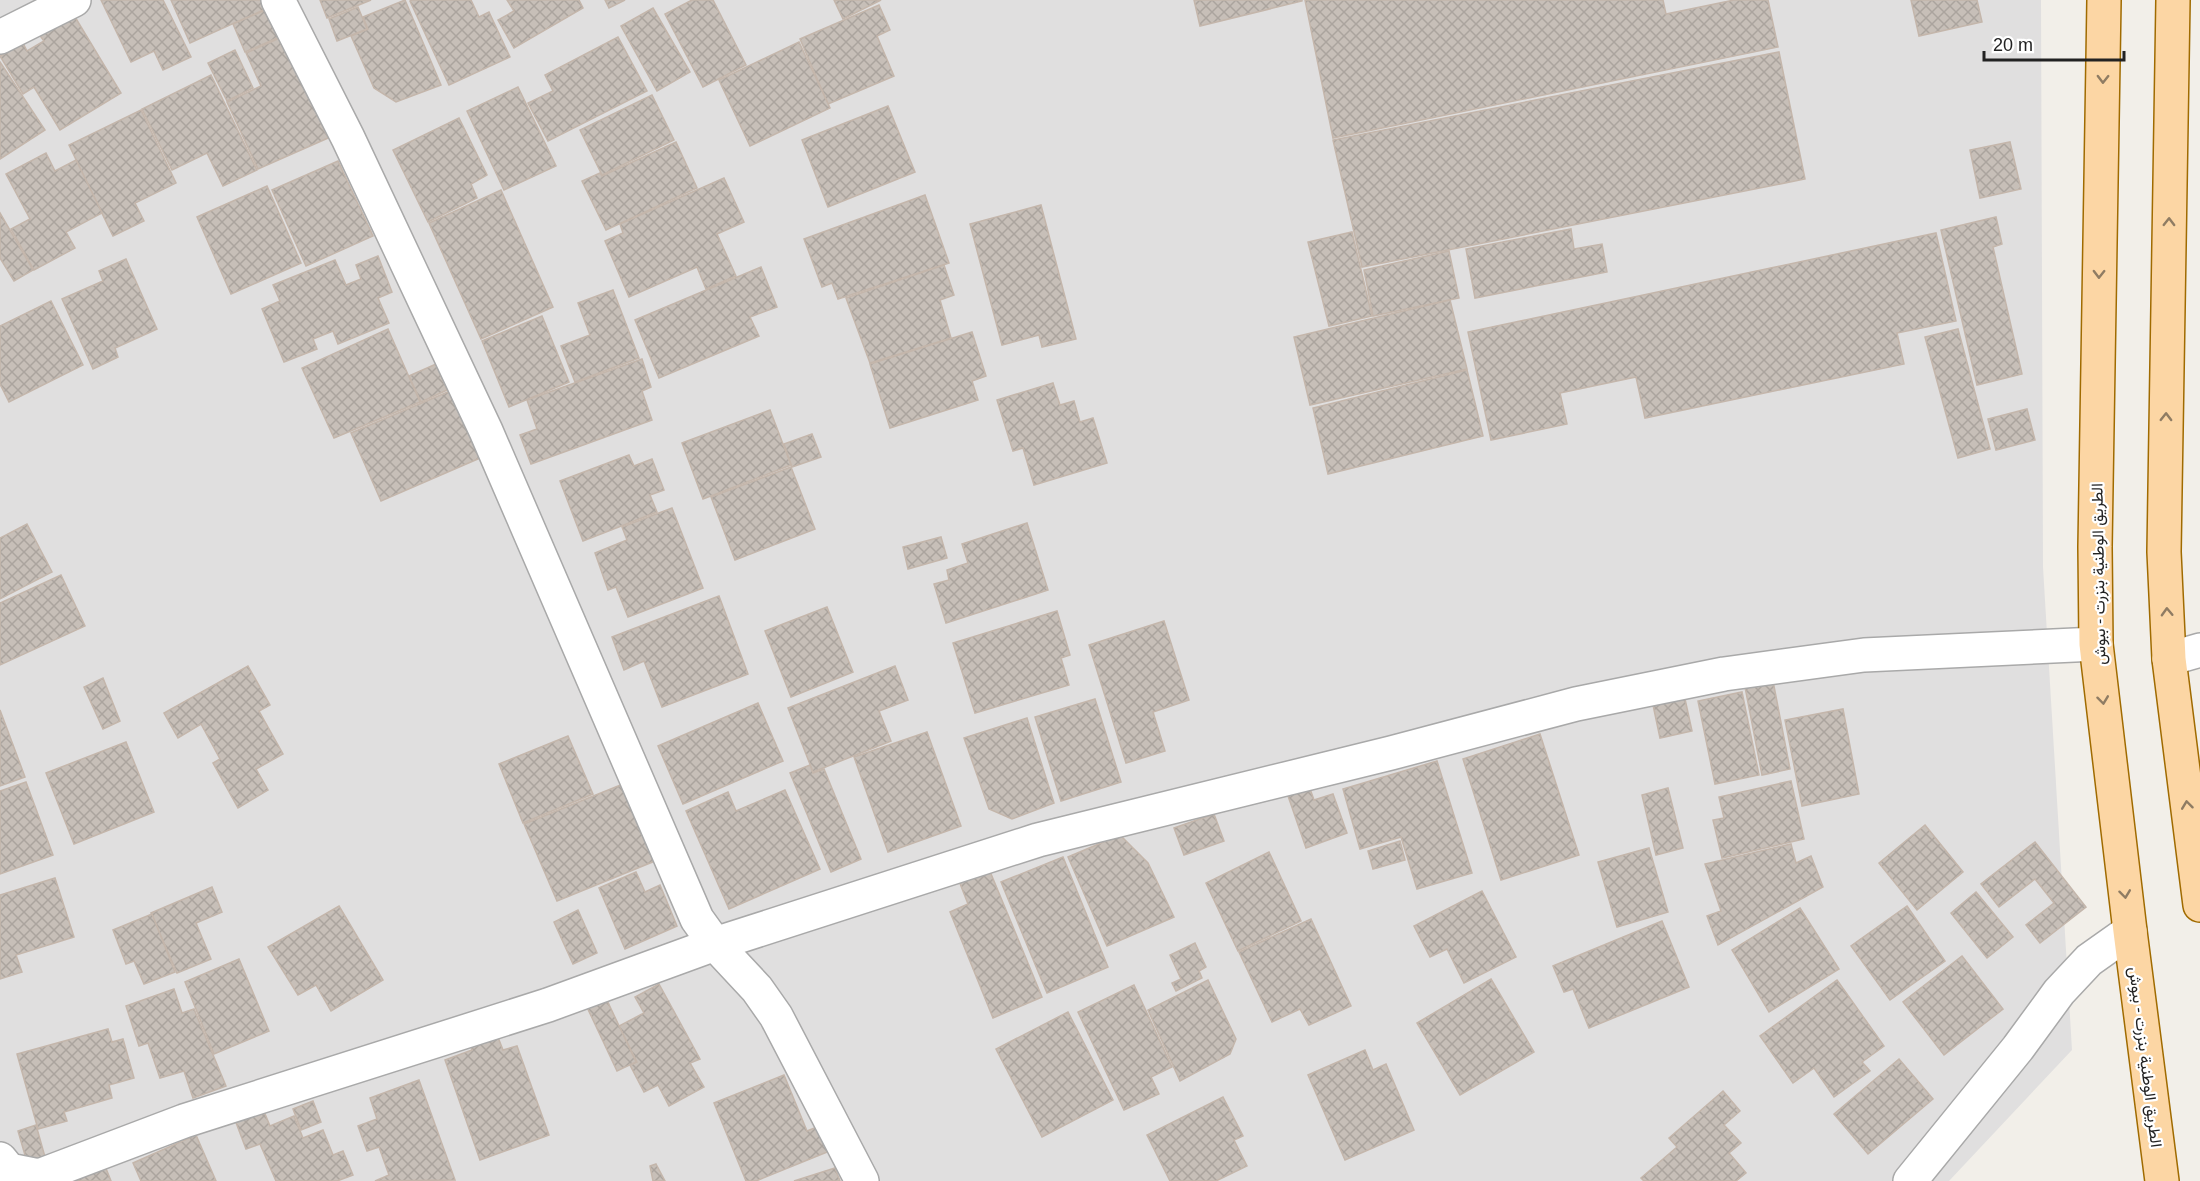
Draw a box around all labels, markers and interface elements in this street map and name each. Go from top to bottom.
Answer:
scale bar [1984,24,2124,62]
text: 20 m [1993,35,2033,55]
one-way arrow [2096,75,2109,84]
one-way arrow [2163,217,2175,226]
one-way arrow [2093,270,2106,279]
one-way arrow [2160,412,2172,421]
street label: الطريق الوطنية بنزرت - ببوش [2088,483,2111,665]
one-way arrow [2160,607,2173,616]
one-way arrow [2096,695,2109,705]
one-way arrow [2182,801,2194,810]
one-way arrow [2119,889,2131,898]
street label: الطريق الوطنية بنزرت - ببوش [2124,966,2165,1148]

